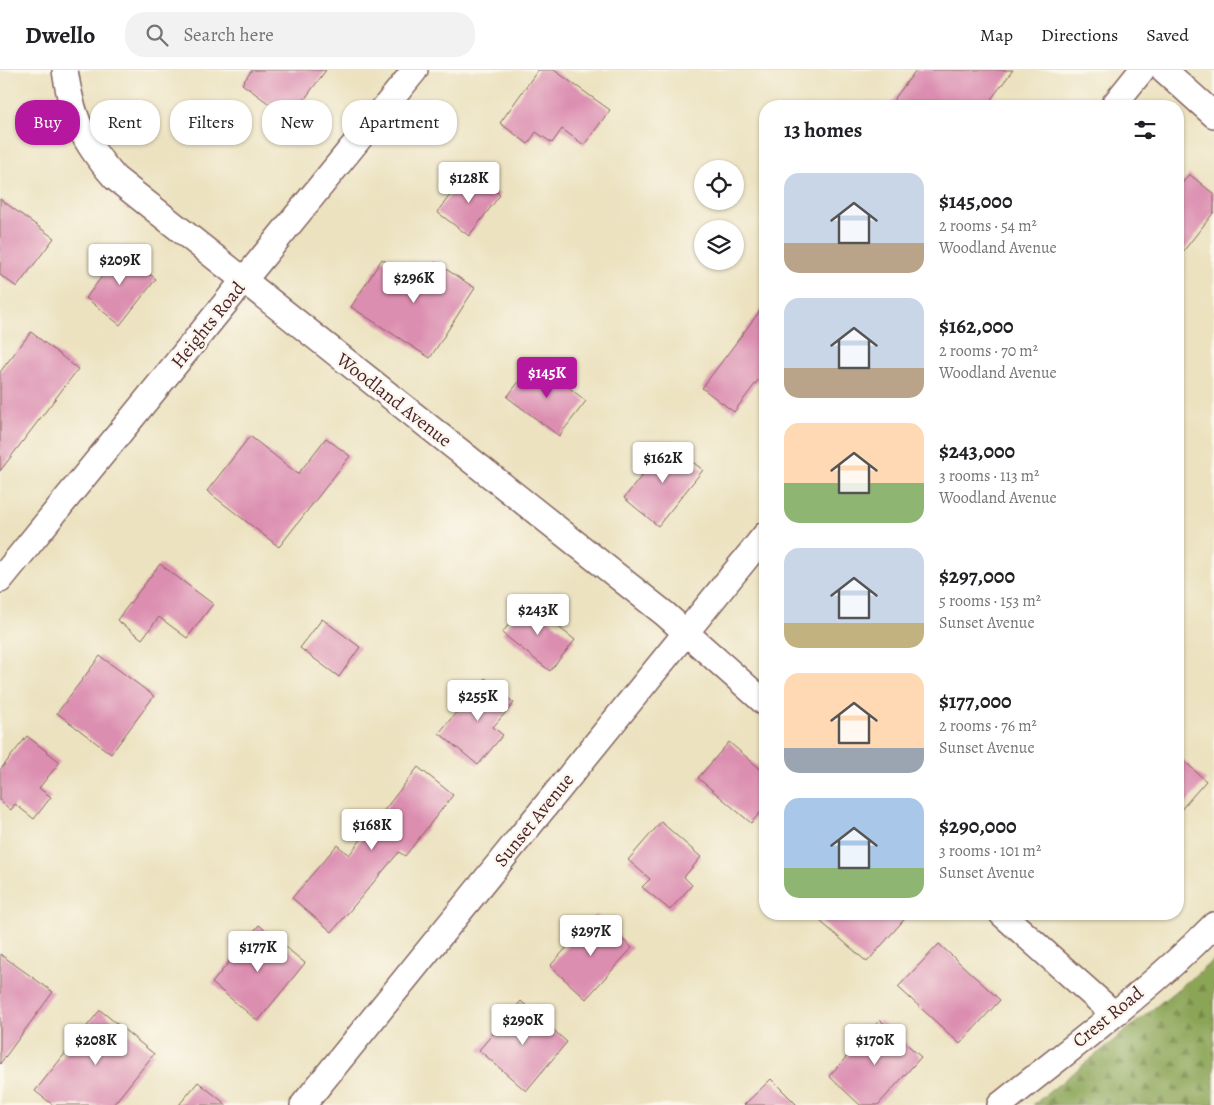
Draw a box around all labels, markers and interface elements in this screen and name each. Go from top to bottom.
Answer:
search box [125,12,475,57]
text: Dwello [25,19,95,51]
icon: search [143,21,171,49]
text: Search here [183,22,274,48]
text: Map [980,23,1013,47]
text: Directions [1041,23,1118,47]
text: Saved [1146,23,1189,47]
chip: Buy [15,100,80,145]
chip: Rent [90,100,160,145]
chip: Filters [170,100,252,145]
chip: New [262,100,332,145]
chip: Apartment [342,100,457,145]
text: 13 homes [784,116,862,144]
icon: filters [1131,116,1159,144]
map controls [694,160,744,270]
button: locate [694,160,744,210]
pin: $128K [434,162,504,204]
text: $128K [449,167,489,189]
text: $145,000 [939,187,1012,215]
icon: home [824,193,884,253]
text: 2 rooms · 54 m² [939,215,1037,237]
button: layers [694,220,744,270]
text: Woodland Avenue [939,237,1057,259]
pin: $209K [85,244,155,286]
text: $209K [99,249,141,271]
pin: $296K [379,262,449,304]
text: $296K [394,267,434,289]
street label: Heights Road [165,276,252,374]
text: $162,000 [939,312,1014,340]
icon: home [824,318,884,378]
text: 2 rooms · 70 m² [939,340,1038,362]
street label: Woodland Avenue [330,346,457,453]
pin: $145K [512,356,582,399]
text: $145K [528,362,566,384]
text: Woodland Avenue [939,362,1057,384]
text: $243,000 [939,437,1015,465]
pin: $162K [628,442,698,484]
icon: home [824,443,884,503]
text: $162K [644,447,682,469]
text: 3 rooms · 113 m² [939,465,1039,487]
text: Woodland Avenue [939,487,1057,509]
text: $297,000 [939,562,1015,590]
icon: home [824,568,884,628]
text: 5 rooms · 153 m² [939,590,1041,612]
pin: $243K [503,594,573,636]
text: $243K [518,599,558,621]
text: Sunset Avenue [939,612,1035,634]
pin: $255K [443,680,513,722]
text: $255K [458,685,498,707]
text: $177,000 [939,687,1012,715]
icon: home [824,693,884,753]
text: 2 rooms · 76 m² [939,715,1037,737]
text: Sunset Avenue [939,737,1035,759]
street label: Sunset Avenue [488,768,580,872]
pin: $168K [337,808,407,851]
text: $290,000 [939,812,1017,840]
text: $168K [353,814,391,836]
icon: home [824,818,884,878]
text: 3 rooms · 101 m² [939,840,1041,862]
text: Sunset Avenue [939,862,1035,884]
pin: $297K [556,914,626,957]
text: $297K [571,920,611,942]
pin: $177K [223,930,293,973]
text: $177K [239,936,277,958]
street label: Crest Road [1067,980,1150,1054]
pin: $290K [488,1004,558,1046]
text: $290K [502,1009,544,1031]
pin: $208K [61,1024,131,1066]
pin: $170K [840,1024,910,1066]
text: $208K [75,1029,117,1051]
text: $170K [856,1029,894,1051]

